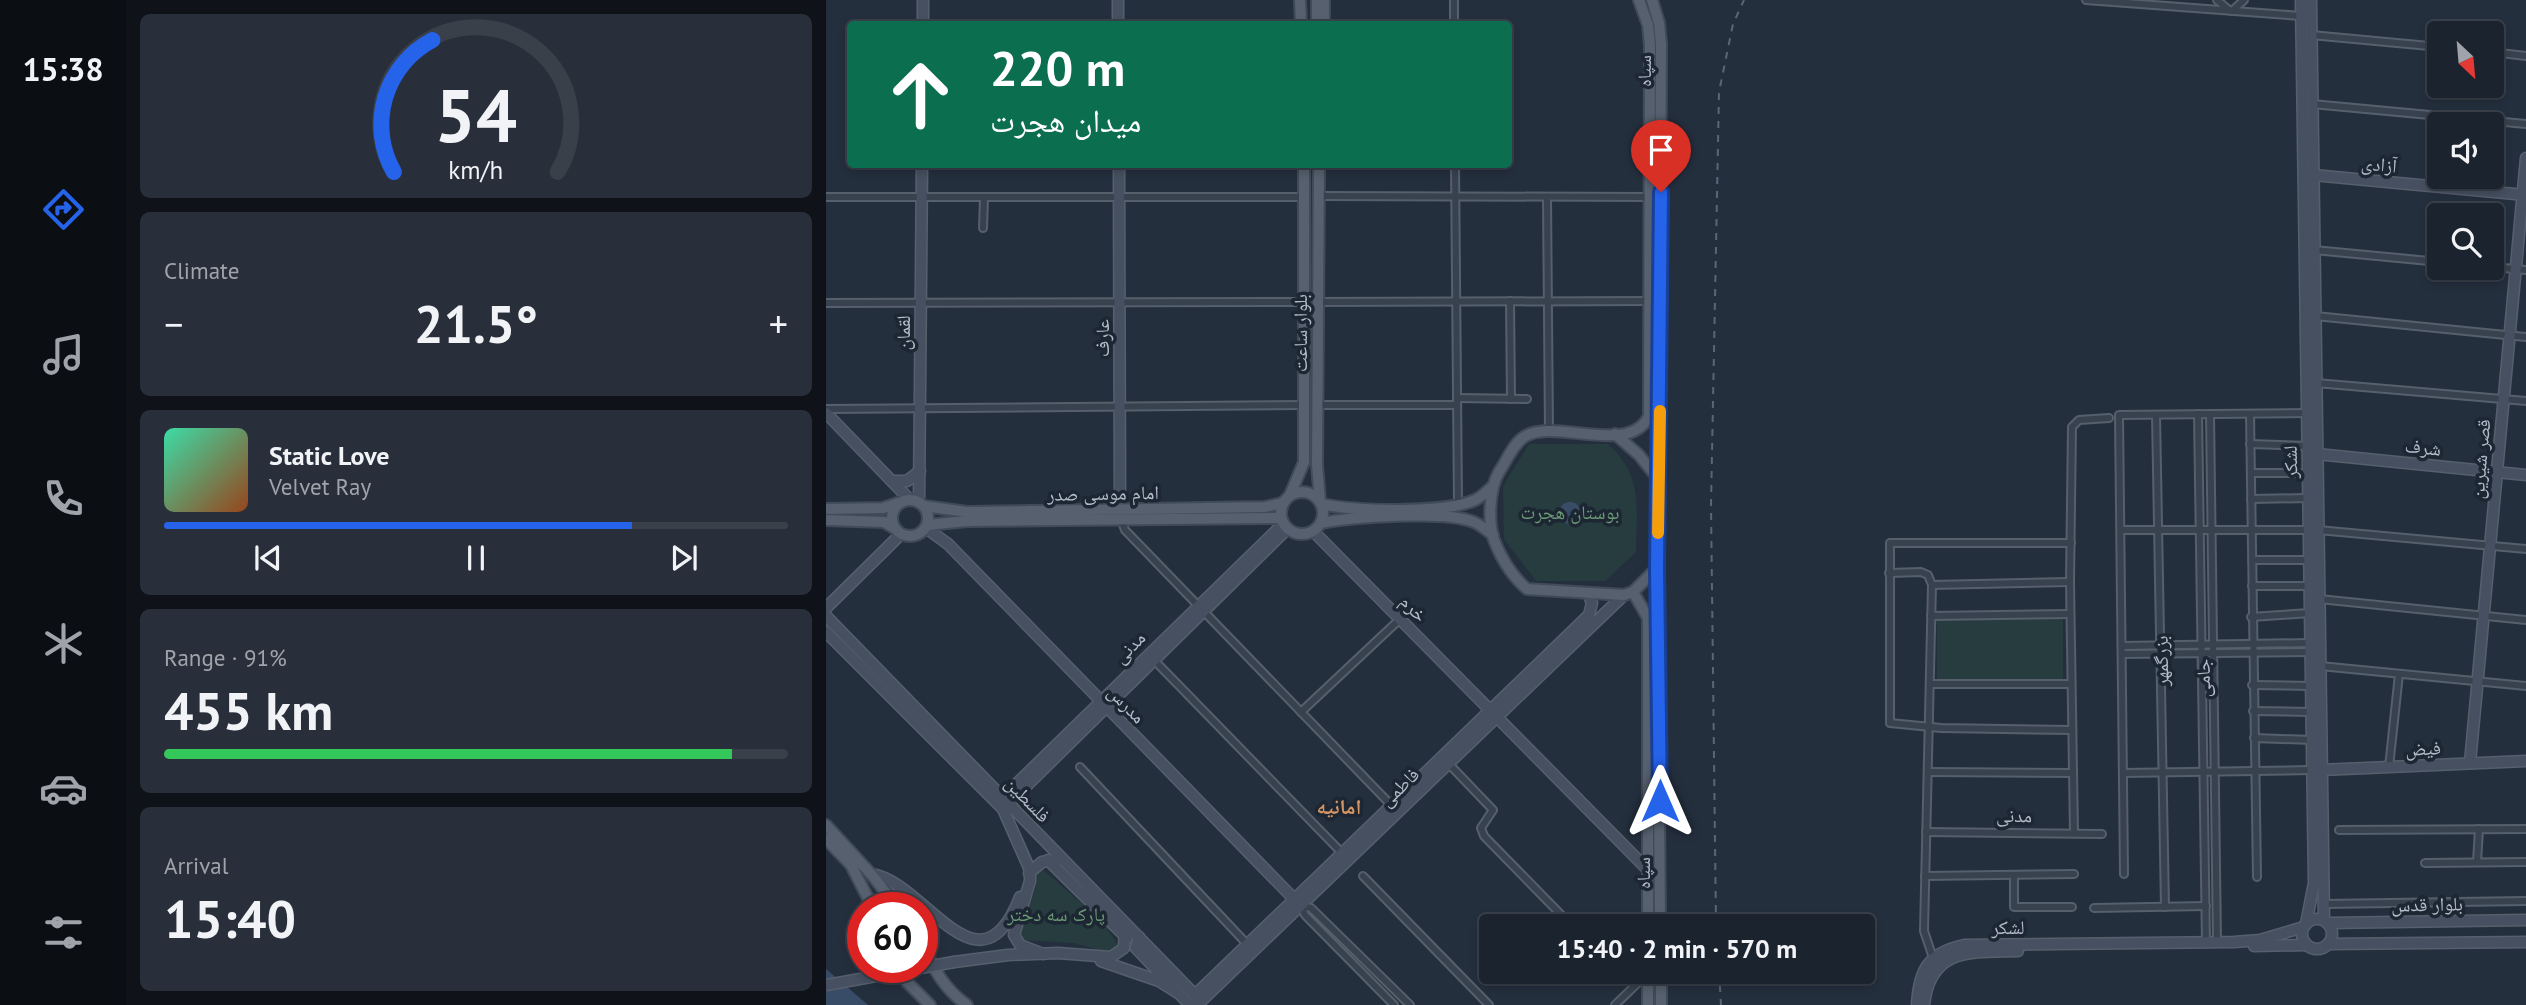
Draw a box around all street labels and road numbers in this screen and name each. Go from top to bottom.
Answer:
street label: سپاه [1632,55,1656,87]
street label: آزادی [2360,150,2399,178]
street label: بلوار ساعت [1288,294,1312,372]
street label: لقمان [891,315,915,351]
street label: عارف [1090,319,1114,357]
street label: قصر شیرین [2465,418,2495,500]
street label: شرف [2404,433,2442,461]
street label: لشکر [2278,445,2302,480]
street label: امام موسی صدر [1046,480,1159,508]
street label: خرم [1394,589,1433,628]
street label: مدنی [1108,626,1150,668]
street label: بزرگمهر [2149,635,2173,688]
street label: جامی [2191,658,2215,698]
street label: مدرس [1103,680,1151,728]
street label: فیض [2405,735,2441,761]
street label: فاطمی [1374,762,1424,812]
street label: فلسطین [1000,771,1056,827]
street label: مدنی [1996,803,2032,827]
street label: سپاه [1631,857,1655,889]
street label: بلوار قدس [2391,891,2463,917]
street label: لشکر [1990,915,2025,939]

